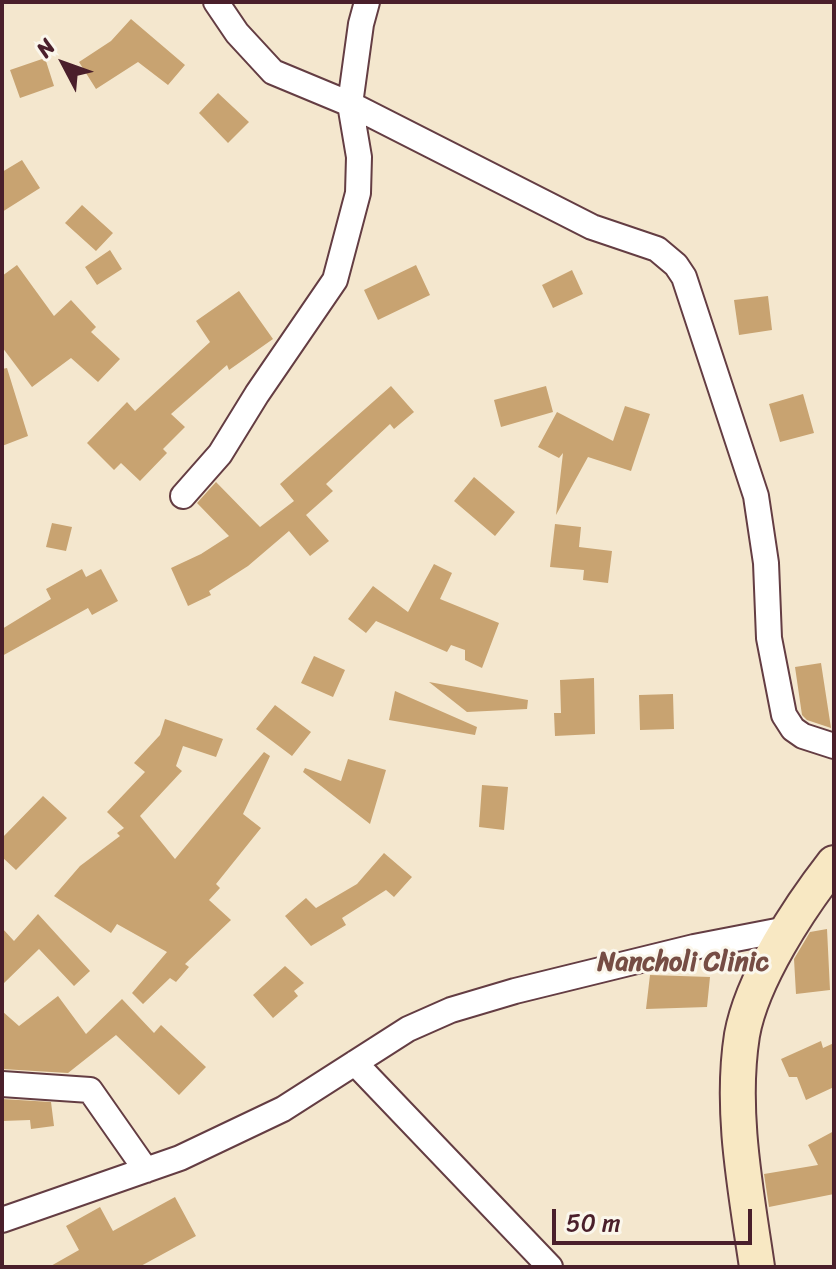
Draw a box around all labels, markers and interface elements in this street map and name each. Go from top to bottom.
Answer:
north arrow [24,24,104,104]
text: N [26,29,65,66]
district label: Nancholi Clinic [597,947,769,979]
scale bar [556,1193,756,1243]
text: 50 m [566,1202,621,1244]

